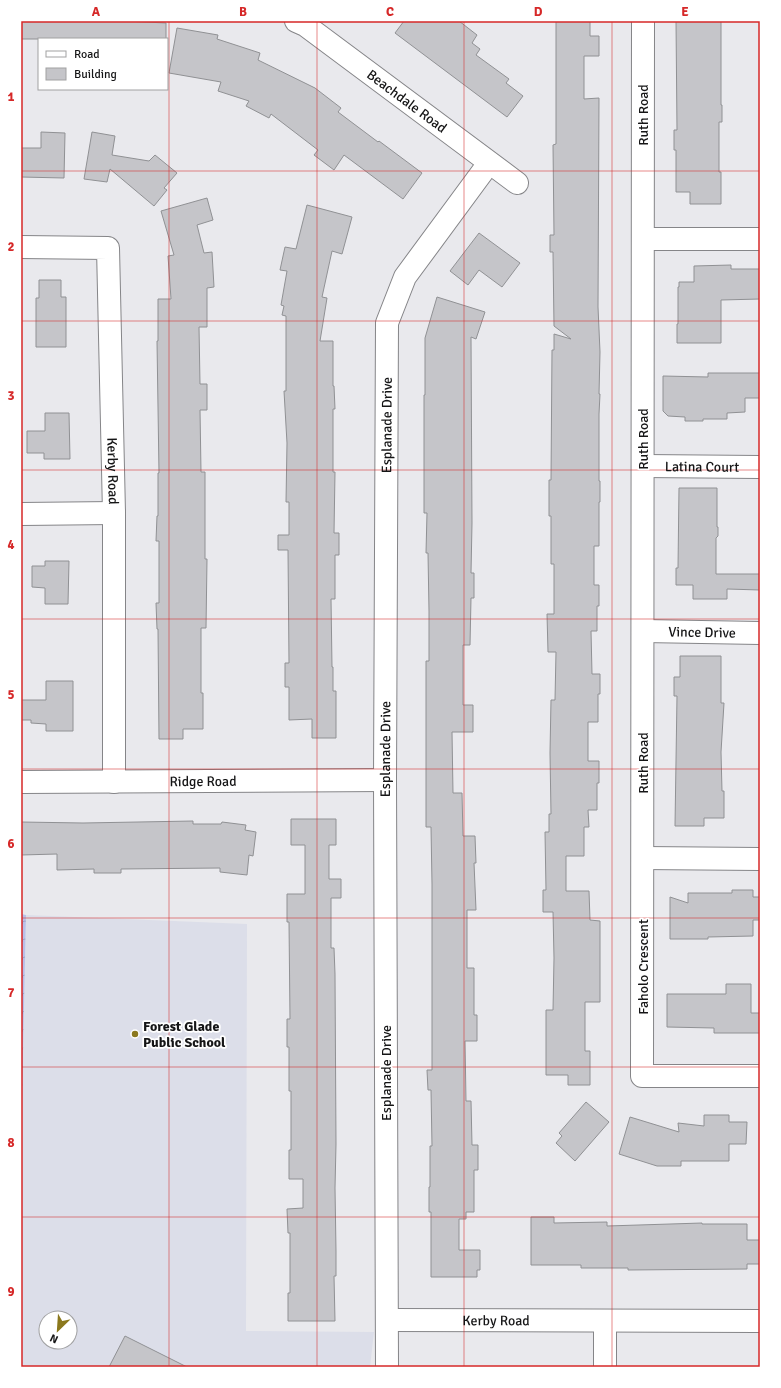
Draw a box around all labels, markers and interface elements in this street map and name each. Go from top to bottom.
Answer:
text: A [92,4,101,20]
text: B [239,4,247,20]
text: C [386,4,394,20]
text: D [534,4,543,20]
text: E [681,4,689,20]
legend [38,38,168,90]
text: Road [74,47,100,62]
street label: Beachdale Road [363,66,450,137]
text: Building [74,67,117,82]
street label: Ruth Road [635,84,652,146]
text: 1 [7,89,15,105]
text: 2 [7,239,15,255]
street label: Esplanade Drive [378,377,396,473]
text: 3 [7,388,15,404]
street label: Ruth Road [635,408,652,470]
street label: Kerby Road [103,437,122,505]
street label: Latina Court [665,458,739,476]
text: 4 [7,537,15,553]
street label: Vince Drive [668,623,736,642]
text: 5 [7,687,15,703]
street label: Esplanade Drive [377,701,394,797]
street label: Ruth Road [635,732,652,794]
street label: Ridge Road [169,773,237,790]
text: 6 [7,836,15,852]
street label: Faholo Crescent [635,919,652,1015]
text: 7 [7,985,15,1001]
place label: Forest Glade Public School [143,1018,226,1051]
street label: Esplanade Drive [378,1025,395,1121]
marker: Forest Glade Public School [130,1029,140,1039]
text: 8 [7,1135,15,1151]
text: 9 [7,1284,15,1300]
north arrow [38,1310,78,1350]
street label: Kerby Road [462,1312,530,1329]
text: N [48,1331,60,1346]

